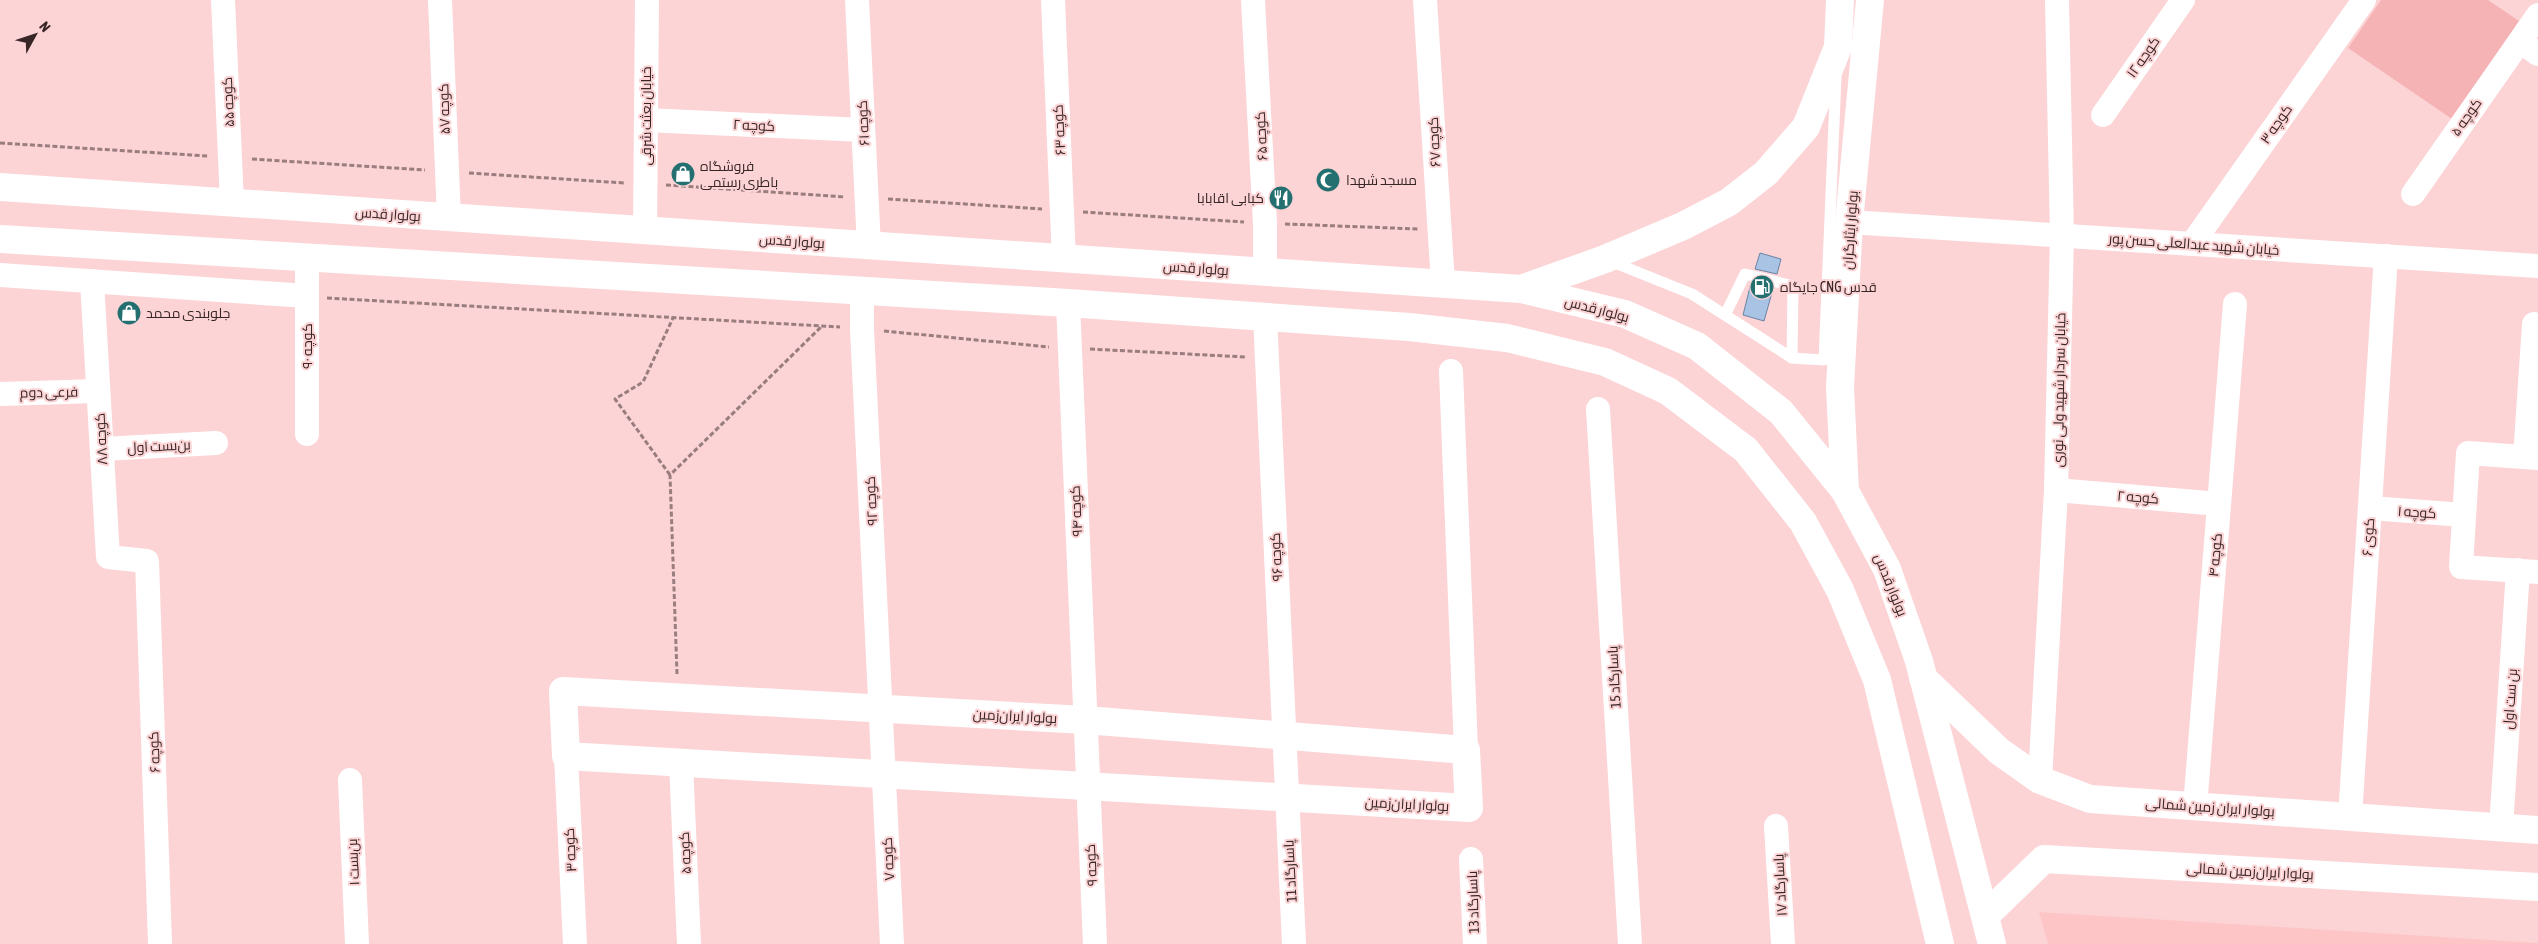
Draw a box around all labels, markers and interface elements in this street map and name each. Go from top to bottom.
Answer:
north arrow [10,10,60,60]
text: N [36,18,54,35]
street label: کوچه ۱۲ [2123,33,2164,82]
street label: خیابان بعثت شرقی [638,67,654,165]
street label: کوچه ۵۵ [219,77,239,127]
street label: کوچه ۵۷ [435,83,455,135]
street label: کوچه ۵ [2447,95,2486,140]
street label: کوچه ۶۱ [854,100,874,146]
street label: کوچه ۳ [2257,101,2297,148]
street label: کوچه ۶۳ [1050,104,1070,156]
street label: کوچه ۶۵ [1252,111,1272,161]
street label: کوچه ۲ [732,116,775,136]
street label: کوچه ۶۷ [1425,116,1445,167]
place label: فروشگاه باطری رستمی [700,158,778,190]
shop icon: فروشگاه باطری رستمی [670,161,696,187]
mosque icon: مسجد شهدا [1315,167,1341,193]
place label: مسجد شهدا [1346,172,1417,188]
restaurant icon: کبابی اقابابا [1268,185,1294,211]
place label: کبابی اقابابا [1197,190,1264,206]
street label: بولوار ایثارگران [1839,190,1861,270]
street label: بولوار قدس [354,204,422,224]
street label: خیابان شهید عبدالعلی حسن پور [2107,230,2280,260]
street label: بولوار قدس [758,231,826,251]
street label: بولوار قدس [1162,258,1230,278]
fuel station icon: جایگاه CNG قدس [1749,274,1775,300]
place label: جایگاه CNG قدس [1780,279,1877,295]
street label: بولوار قدس [1563,293,1631,325]
shop icon: جلوبندی محمد [116,300,142,326]
place label: جلوبندی محمد [146,305,230,321]
street label: خیابان سردار شهید ولی نوری [2050,312,2068,468]
street label: کوچه ۹۰ [299,323,317,369]
street label: فرعی دوم [20,383,78,403]
street label: کوچه ۸۸ [92,412,112,465]
street label: بن‌بست اول [127,436,191,457]
street label: کوچه ۹۲ [862,476,882,526]
street label: کوچه ۹۴ [1067,485,1087,537]
street label: کوچه ۲ [2116,487,2160,509]
street label: کوچه ۱ [2397,503,2437,523]
street label: کوی ۶ [2359,517,2377,557]
street label: کوچه ۹۶ [1267,532,1287,582]
street label: کوچه ۴ [2205,532,2227,578]
street label: بولوار قدس [1871,551,1911,619]
street label: پاسارگاد 15 [1604,645,1626,709]
street label: بن ست اول [2500,668,2521,730]
street label: بولوار ایران‌زمین [972,706,1058,726]
street label: کوچه ۶ [145,731,165,773]
street label: بولوار ایران‌زمین [1364,794,1450,814]
street label: بولوار ایران زمین شمالی [2145,794,2275,820]
street label: کوچه ۳ [561,827,581,872]
street label: کوچه ۵ [676,831,696,875]
street label: کوچه ۷ [879,837,899,881]
street label: بن‌بست ۱ [344,838,362,886]
street label: پاسارگاد 11 [1280,839,1302,903]
street label: کوچه ۹ [1082,844,1102,886]
street label: پاسارگاد ۱۷ [1770,853,1792,917]
street label: بولوار ایران‌زمین شمالی [2186,860,2314,882]
street label: پاسارگاد 13 [1464,870,1484,934]

